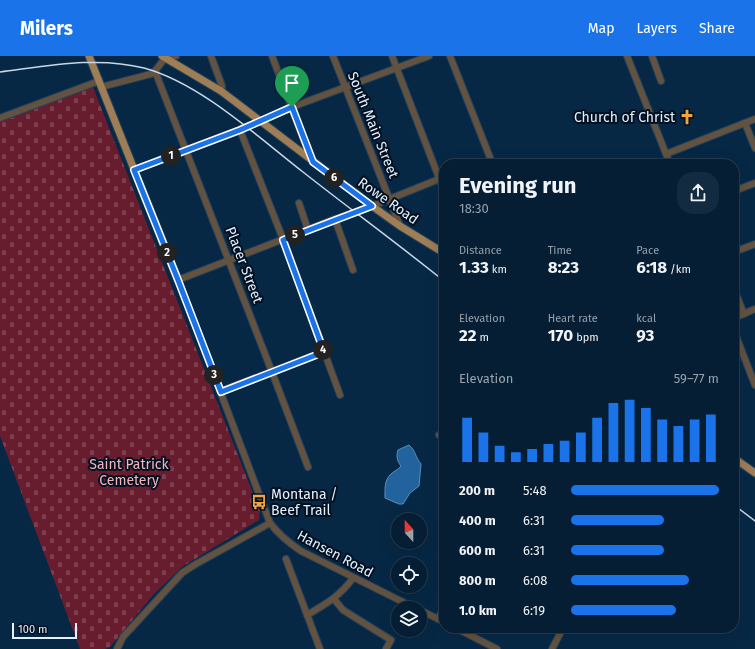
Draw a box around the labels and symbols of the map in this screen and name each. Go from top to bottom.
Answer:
pin [275,66,309,107]
street label: South Main Street [344,69,402,182]
church icon: Church of Christ [678,108,696,126]
place label: Church of Christ [574,109,676,126]
pin: 1 [161,146,181,166]
pin: 6 [324,168,344,188]
street label: Rowe Road [354,174,422,228]
street label: Placer Street [222,224,267,307]
pin: 5 [285,225,305,245]
pin: 2 [157,243,177,263]
pin: 4 [313,340,333,360]
pin: 3 [204,365,224,385]
park label: Saint Patrick Cemetery [89,456,170,489]
place label: Montana / Beef Trail [271,486,338,519]
bus stop icon: Montana / Beef Trail [250,493,268,511]
north arrow [391,513,427,549]
street label: Hansen Road [294,527,376,581]
scale bar [12,621,77,640]

